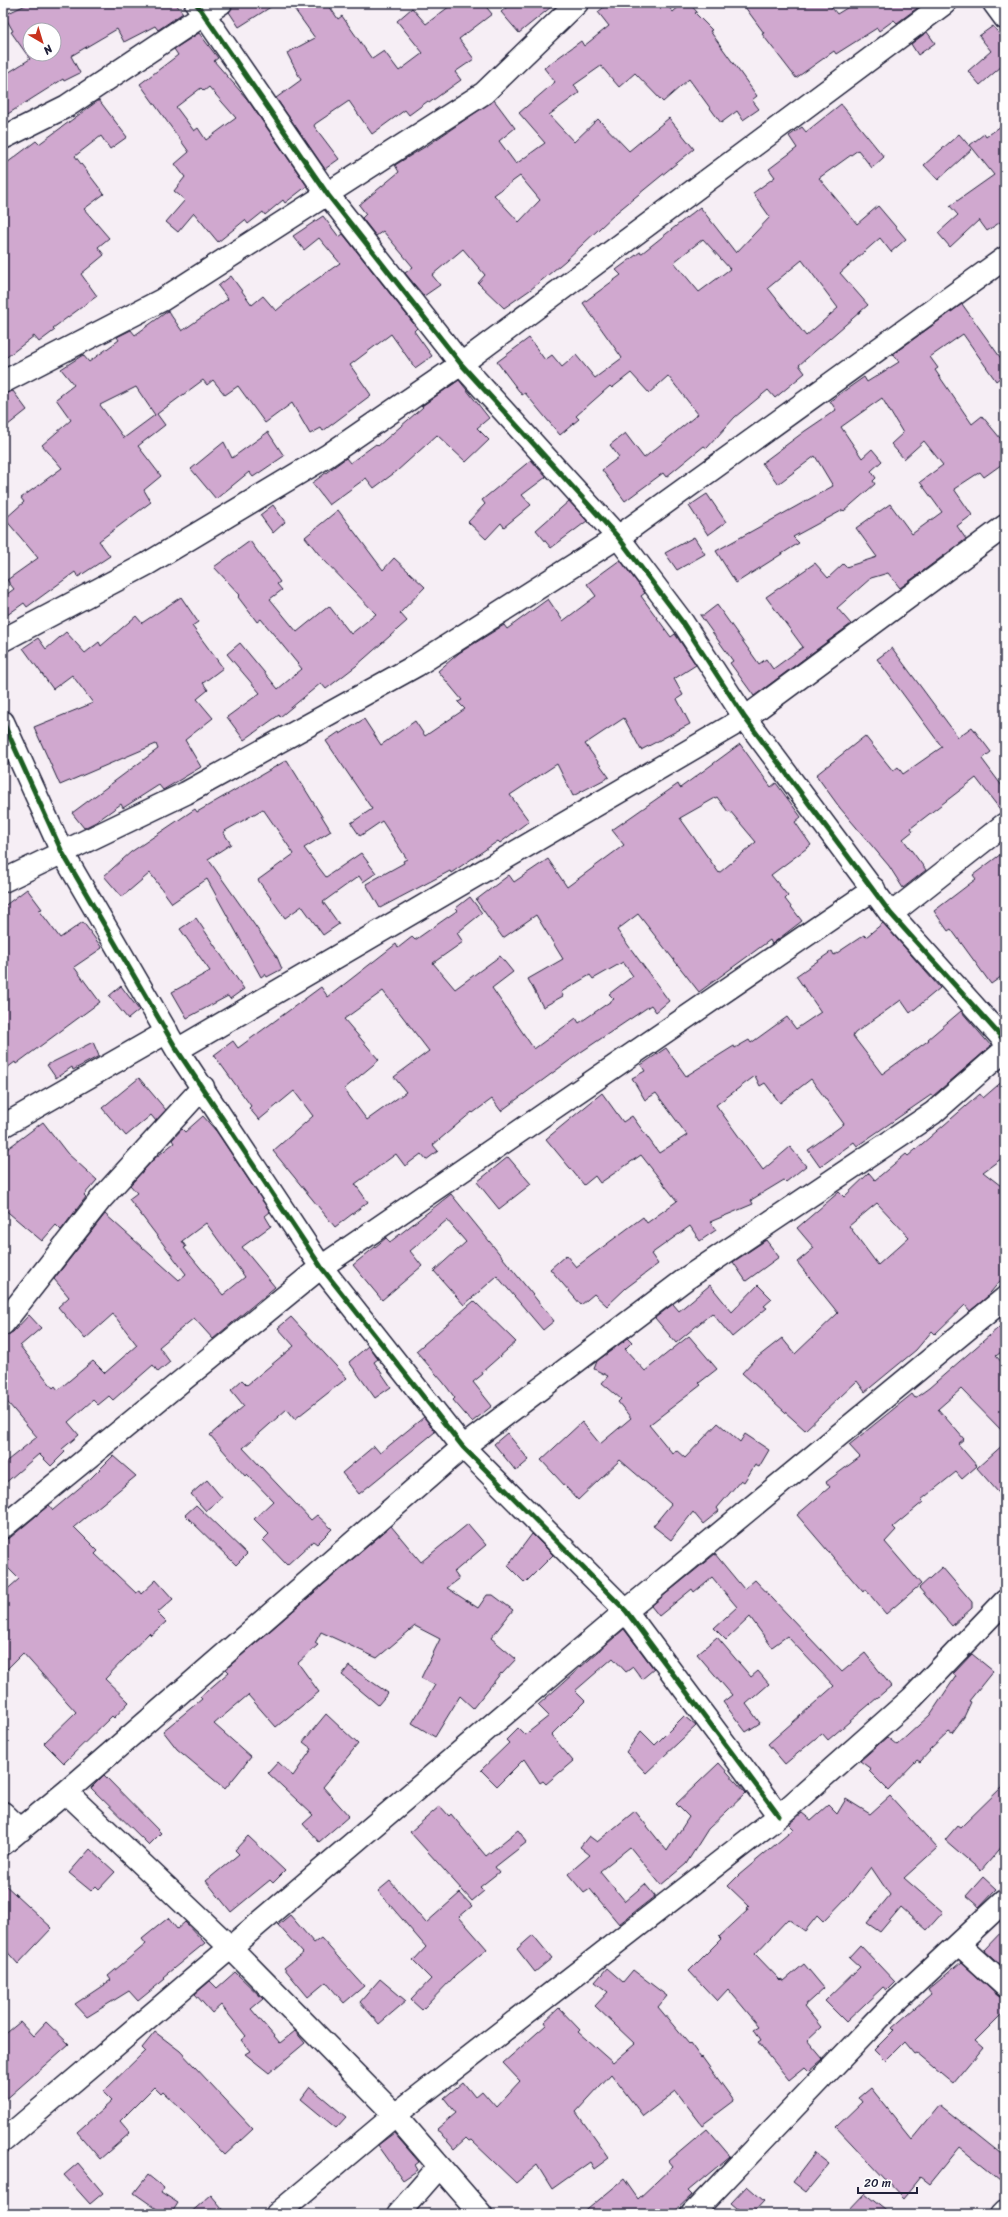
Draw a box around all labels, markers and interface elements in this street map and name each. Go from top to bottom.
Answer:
north arrow [22,22,62,62]
text: N [39,39,57,60]
scale bar [858,2169,917,2195]
text: 20 m [864,2172,891,2194]

